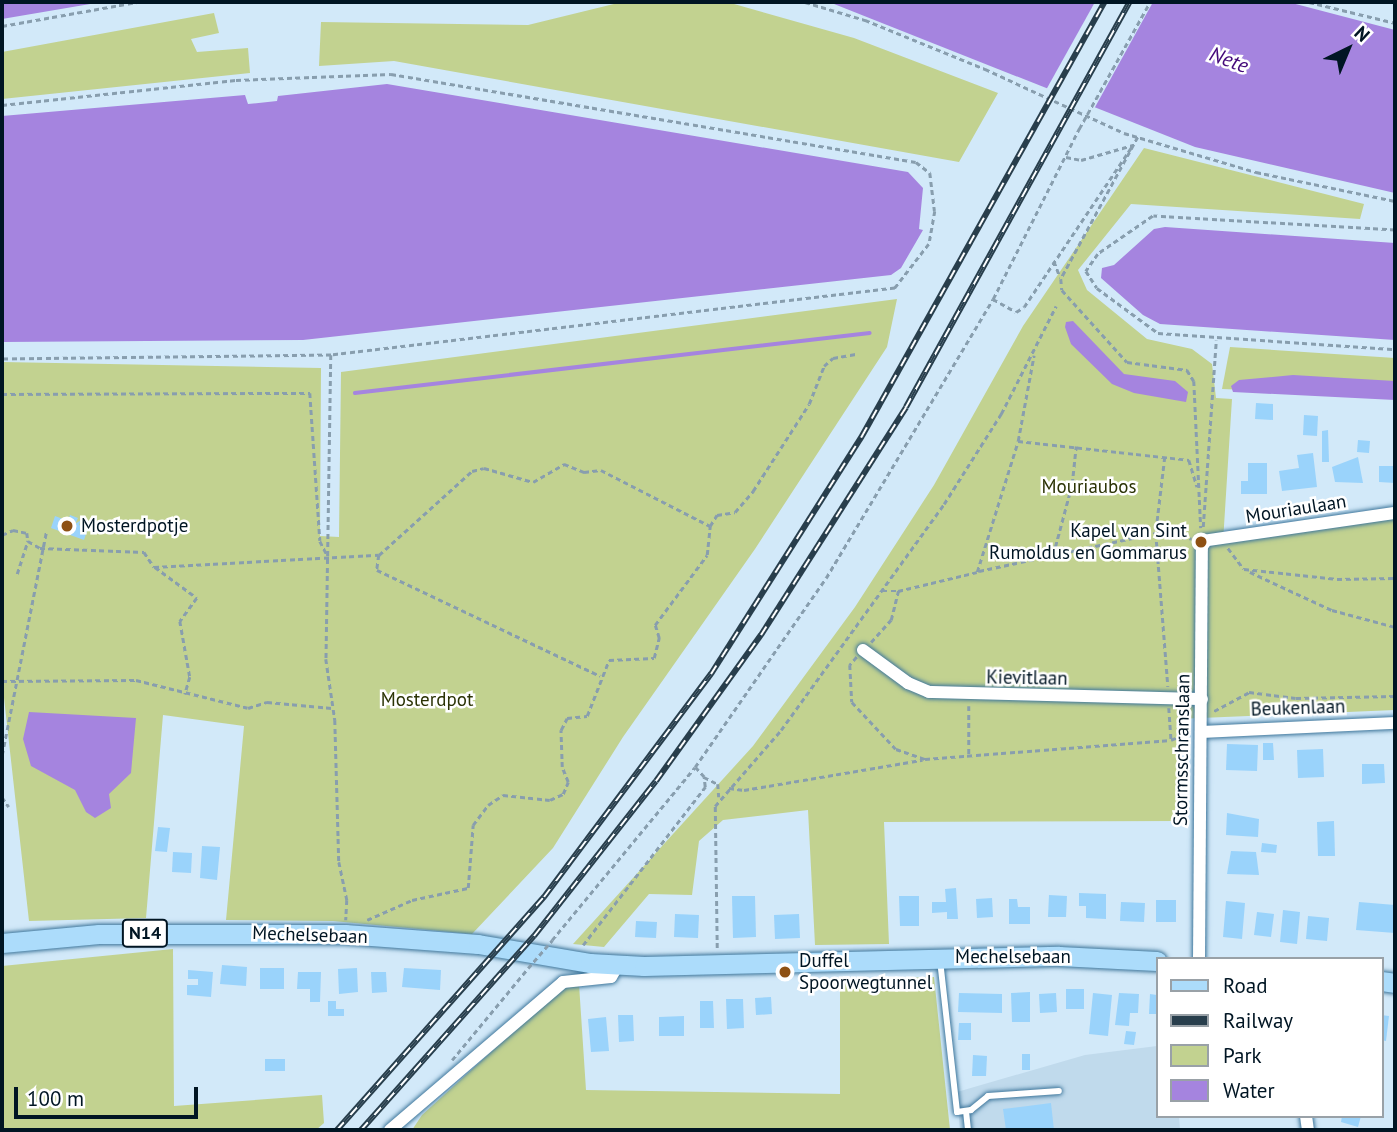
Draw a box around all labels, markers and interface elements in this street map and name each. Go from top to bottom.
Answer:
north arrow [1313,14,1383,84]
text: N [1350,21,1375,47]
water label: Nete [1206,41,1252,79]
park label: Mouriaubos [1041,476,1137,498]
street label: Mouriaulaan [1244,490,1348,528]
place label: Mosterdpotje [81,515,188,537]
marker: Mosterdpotje [59,518,75,534]
place label: Kapel van Sint Rumoldus en Gommarus [989,520,1187,564]
marker: Kapel van Sint Rumoldus en Gommarus [1193,534,1209,550]
street label: Kievitlaan [986,666,1068,690]
street label: Stormsschranslaan [1169,674,1195,826]
park label: Mosterdpot [381,689,473,711]
street label: Beukenlaan [1250,695,1346,721]
road number: N14 [120,918,170,948]
street label: Mechelsebaan [252,922,368,948]
street label: Mechelsebaan [955,946,1071,968]
place label: Duffel Spoorwegtunnel [799,950,932,994]
legend [1156,957,1383,1118]
marker: Duffel Spoorwegtunnel [777,964,793,980]
text: Road [1223,972,1267,999]
text: Railway [1223,1007,1293,1034]
text: Park [1223,1042,1262,1069]
scale bar [18,1072,201,1116]
text: Water [1223,1077,1275,1104]
text: 100 m [27,1085,84,1112]

